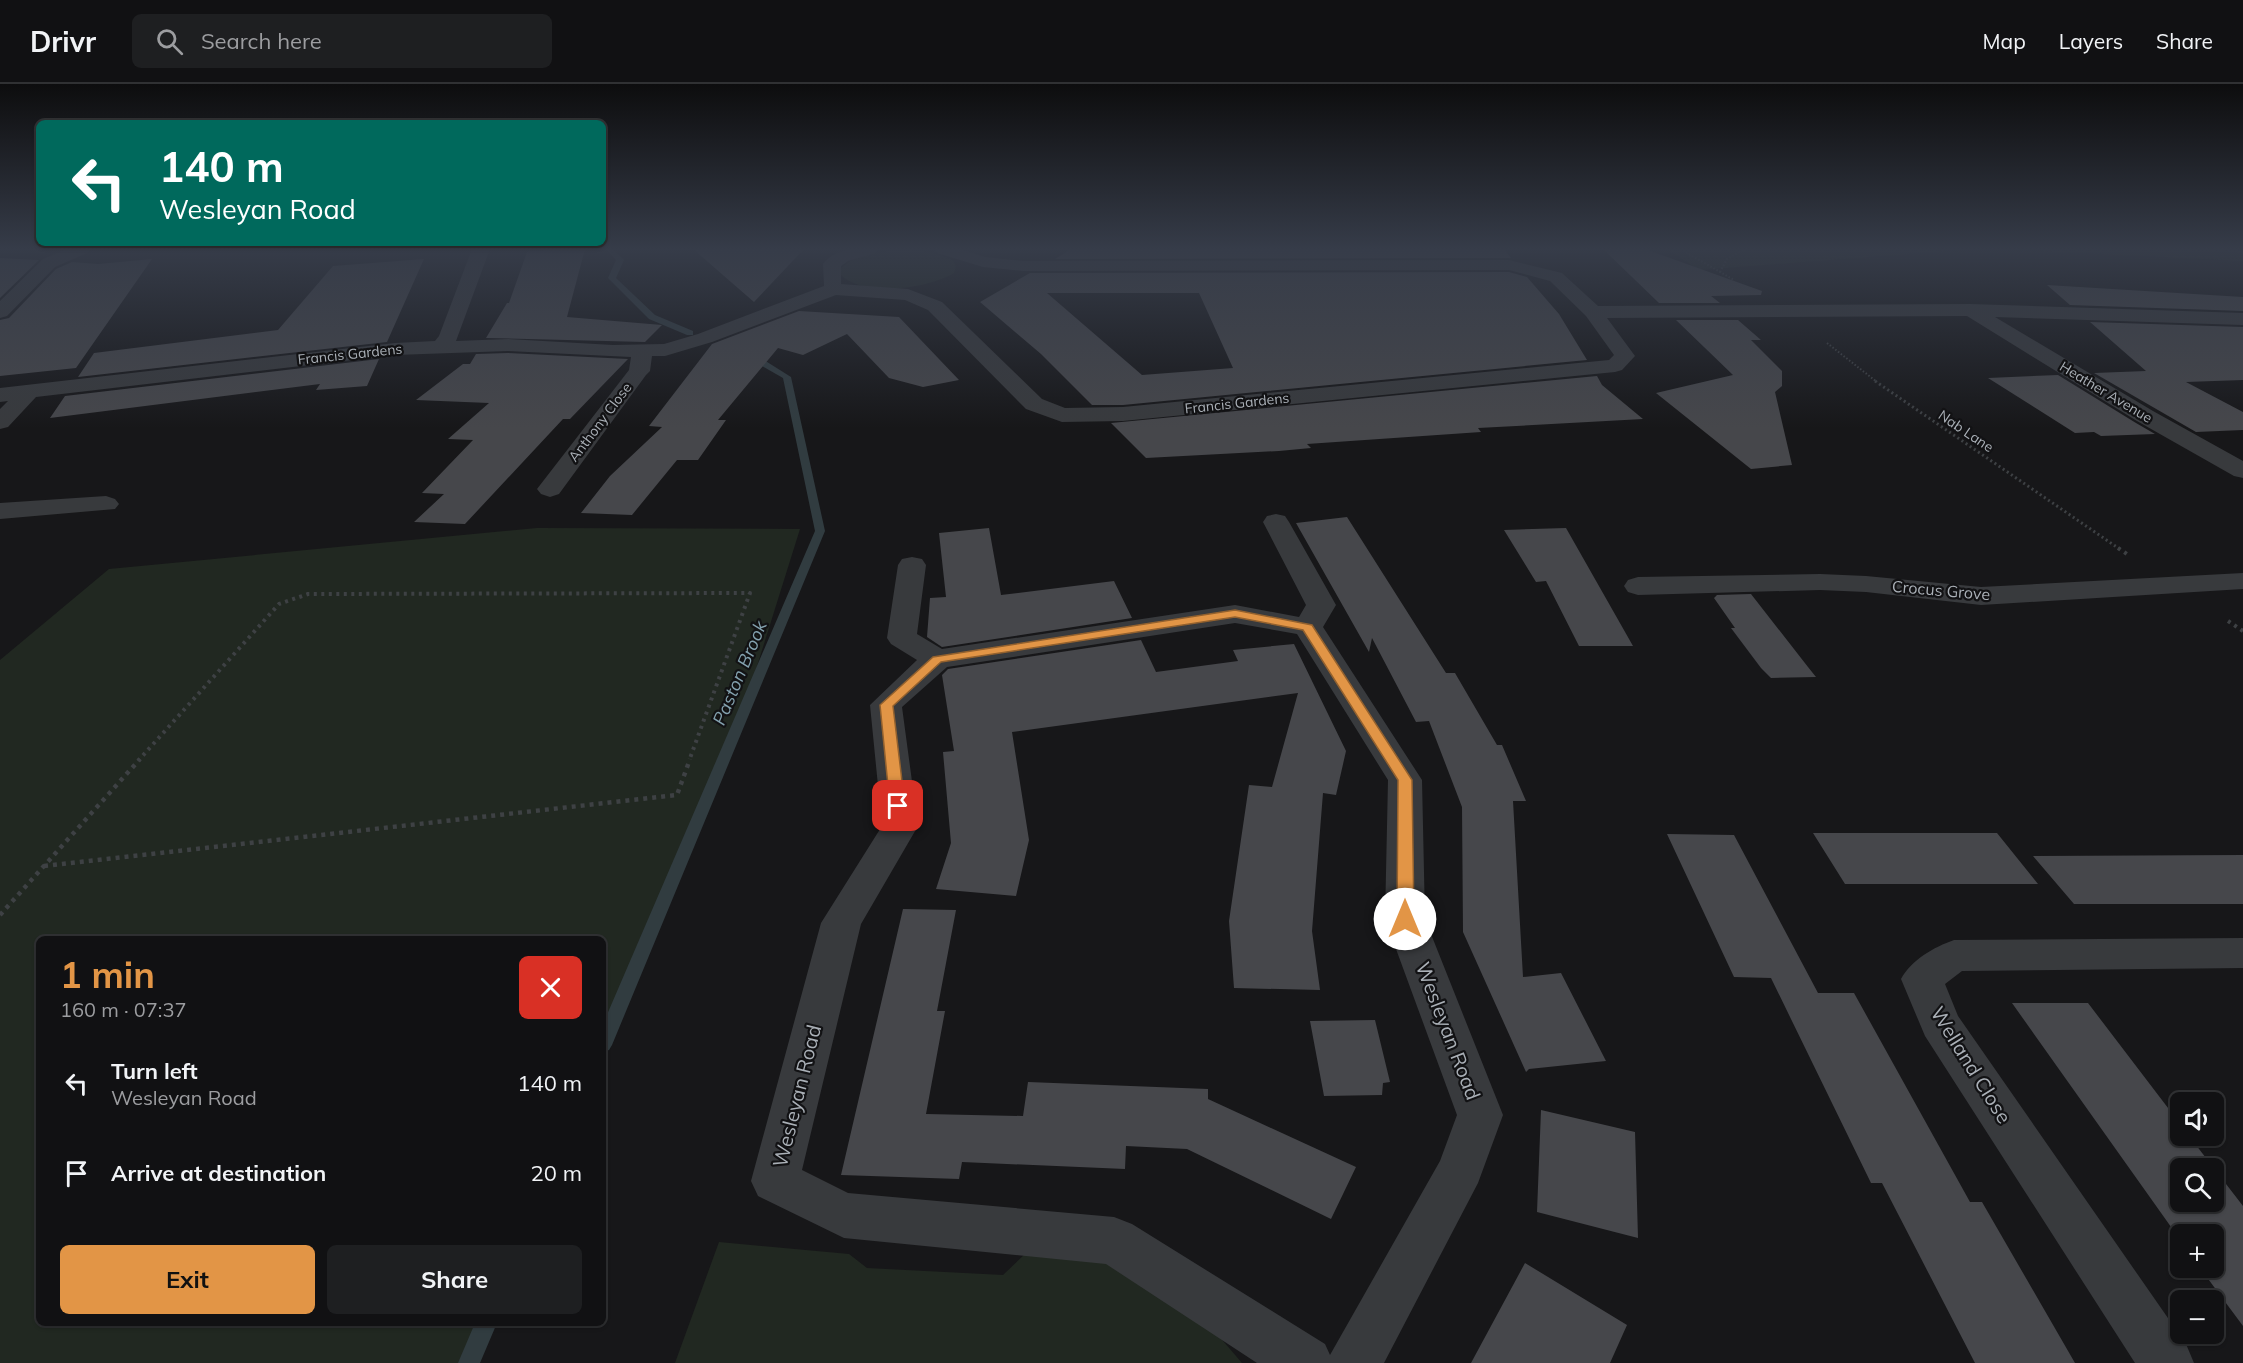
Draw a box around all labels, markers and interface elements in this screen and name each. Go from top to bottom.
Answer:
search box [132,14,552,68]
text: Drivr [30,24,96,59]
icon: search [153,25,186,58]
text: Search here [201,27,322,55]
text: Map [1983,28,2026,54]
text: Layers [2059,28,2123,54]
text: Share [2156,28,2213,54]
text: 140 m [159,140,284,193]
icon: left [60,144,138,222]
text: Wesleyan Road [159,192,356,226]
street label: Francis Gardens [297,340,403,368]
street label: Heather Avenue [2056,357,2156,427]
street label: Anthony Close [564,379,636,465]
street label: Francis Gardens [1184,389,1290,417]
street label: Nab Lane [1935,406,1997,456]
street label: Crocus Grove [1891,576,1991,604]
water label: Paston Brook [707,616,772,728]
pin [872,780,923,831]
icon: arrive [881,789,914,822]
position arrow [1373,887,1437,951]
text: 1 min [60,952,155,997]
button: close [519,956,582,1019]
street label: Wesleyan Road [1411,958,1486,1103]
text: 160 m · 07:37 [60,997,186,1022]
street label: Welland Close [1926,1002,2017,1128]
street label: Wesleyan Road [767,1022,826,1170]
text: Turn left [111,1057,198,1085]
icon: left [60,1067,93,1100]
text: 140 m [517,1069,582,1097]
text: Wesleyan Road [111,1085,257,1110]
map controls [2170,1092,2224,1344]
button: sound [2170,1092,2224,1146]
icon: arrive [60,1157,93,1190]
button: search [2170,1158,2224,1212]
text: Arrive at destination [111,1159,326,1187]
text: 20 m [531,1159,582,1187]
button: + [2170,1224,2224,1278]
button: Exit [60,1245,315,1314]
button: Share [327,1245,582,1314]
button: − [2170,1290,2224,1344]

